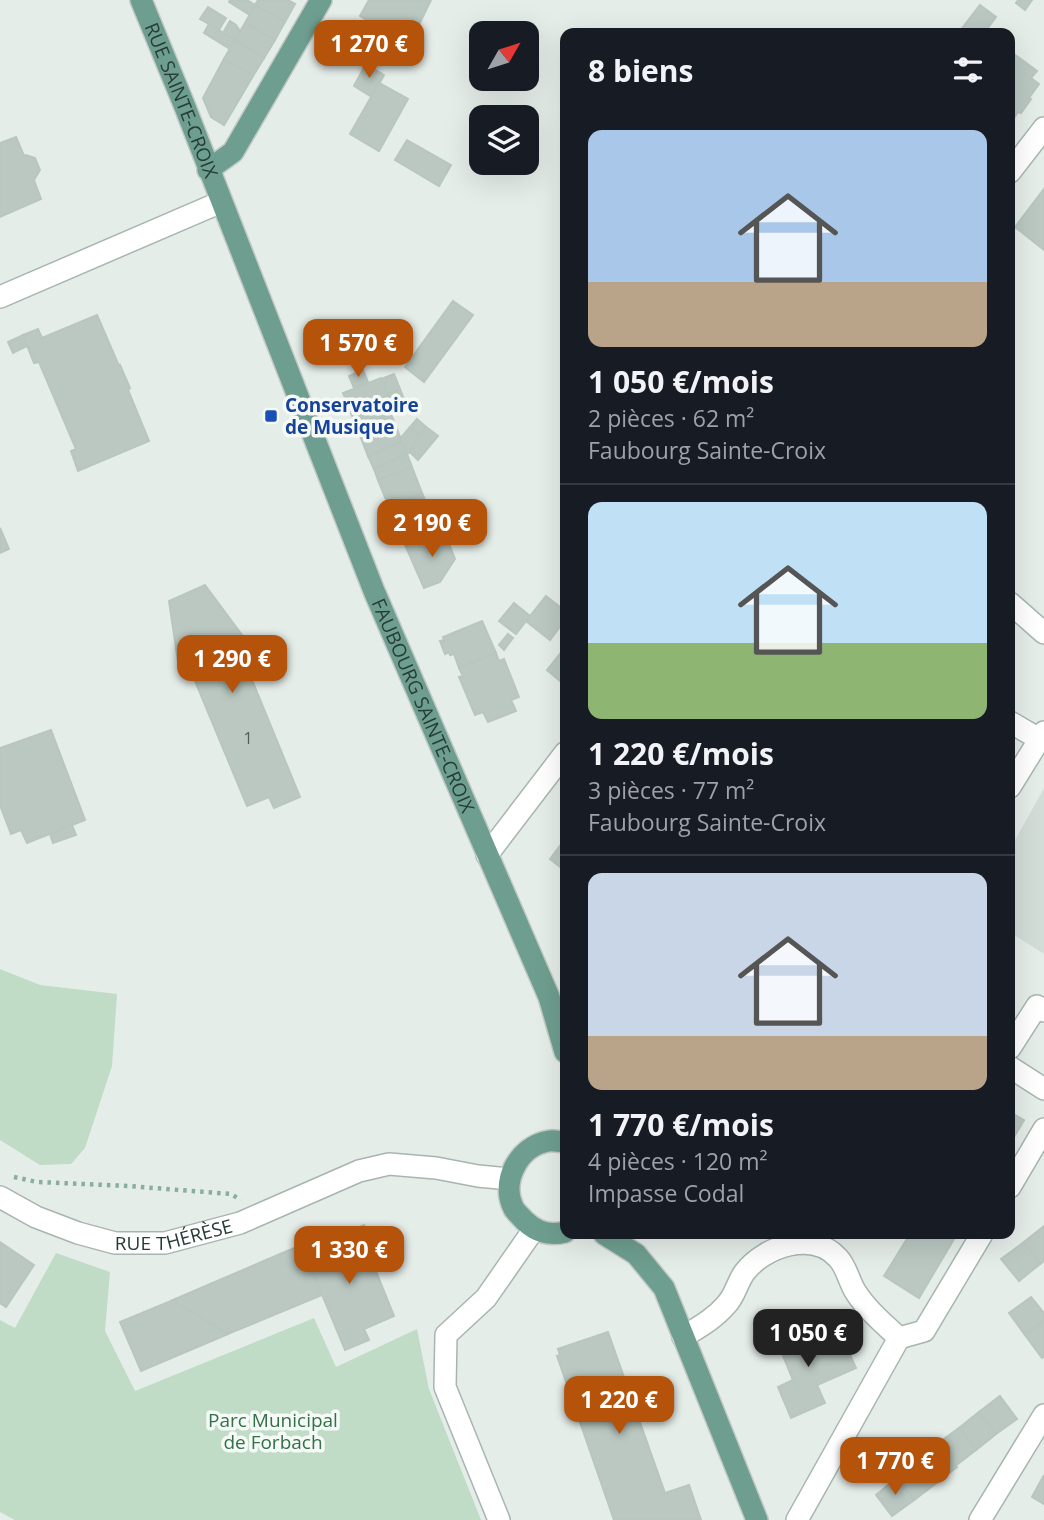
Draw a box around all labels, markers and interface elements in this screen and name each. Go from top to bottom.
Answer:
street label: RUE SAINTE-CROIX [139,19,224,181]
pin: 1 270 € [304,20,434,80]
north arrow [469,21,539,91]
map controls [469,21,539,175]
text: 1 270 € [330,27,408,59]
text: 8 biens [588,50,693,91]
icon: filters [949,51,987,89]
button: layers [469,105,539,175]
icon: home [725,175,851,301]
pin: 1 570 € [293,320,423,379]
text: 1 570 € [319,326,397,358]
text: 1 050 €/mois [588,361,774,402]
place label: Conservatoire de Musique [285,392,419,440]
text: 2 pièces · 62 m² [588,402,754,434]
marker: Conservatoire de Musique [263,408,279,424]
text: Faubourg Sainte-Croix [588,434,826,466]
pin: 2 190 € [367,500,497,559]
text: 2 190 € [393,506,471,538]
icon: home [725,547,851,673]
street label: FAUBOURG SAINTE-CROIX [366,594,481,817]
pin: 1 290 € [167,636,297,695]
text: 1 290 € [193,642,271,674]
house number: 1 [243,727,253,749]
text: 1 220 €/mois [588,733,774,774]
text: 3 pièces · 77 m² [588,774,754,806]
text: Faubourg Sainte-Croix [588,806,826,838]
icon: home [725,918,851,1044]
text: 1 770 €/mois [588,1104,774,1145]
text: 4 pièces · 120 m² [588,1145,768,1177]
text: Impasse Codal [588,1177,744,1209]
street label: RUE THÉRÈSE [115,1213,235,1256]
pin: 1 330 € [284,1226,414,1286]
text: 1 330 € [310,1233,388,1265]
pin: 1 050 € [743,1310,873,1369]
text: 1 050 € [769,1316,847,1348]
pin: 1 220 € [554,1376,684,1436]
text: 1 220 € [580,1383,658,1415]
park label: Parc Municipal de Forbach [208,1407,338,1455]
pin: 1 770 € [830,1438,960,1497]
text: 1 770 € [856,1444,934,1476]

